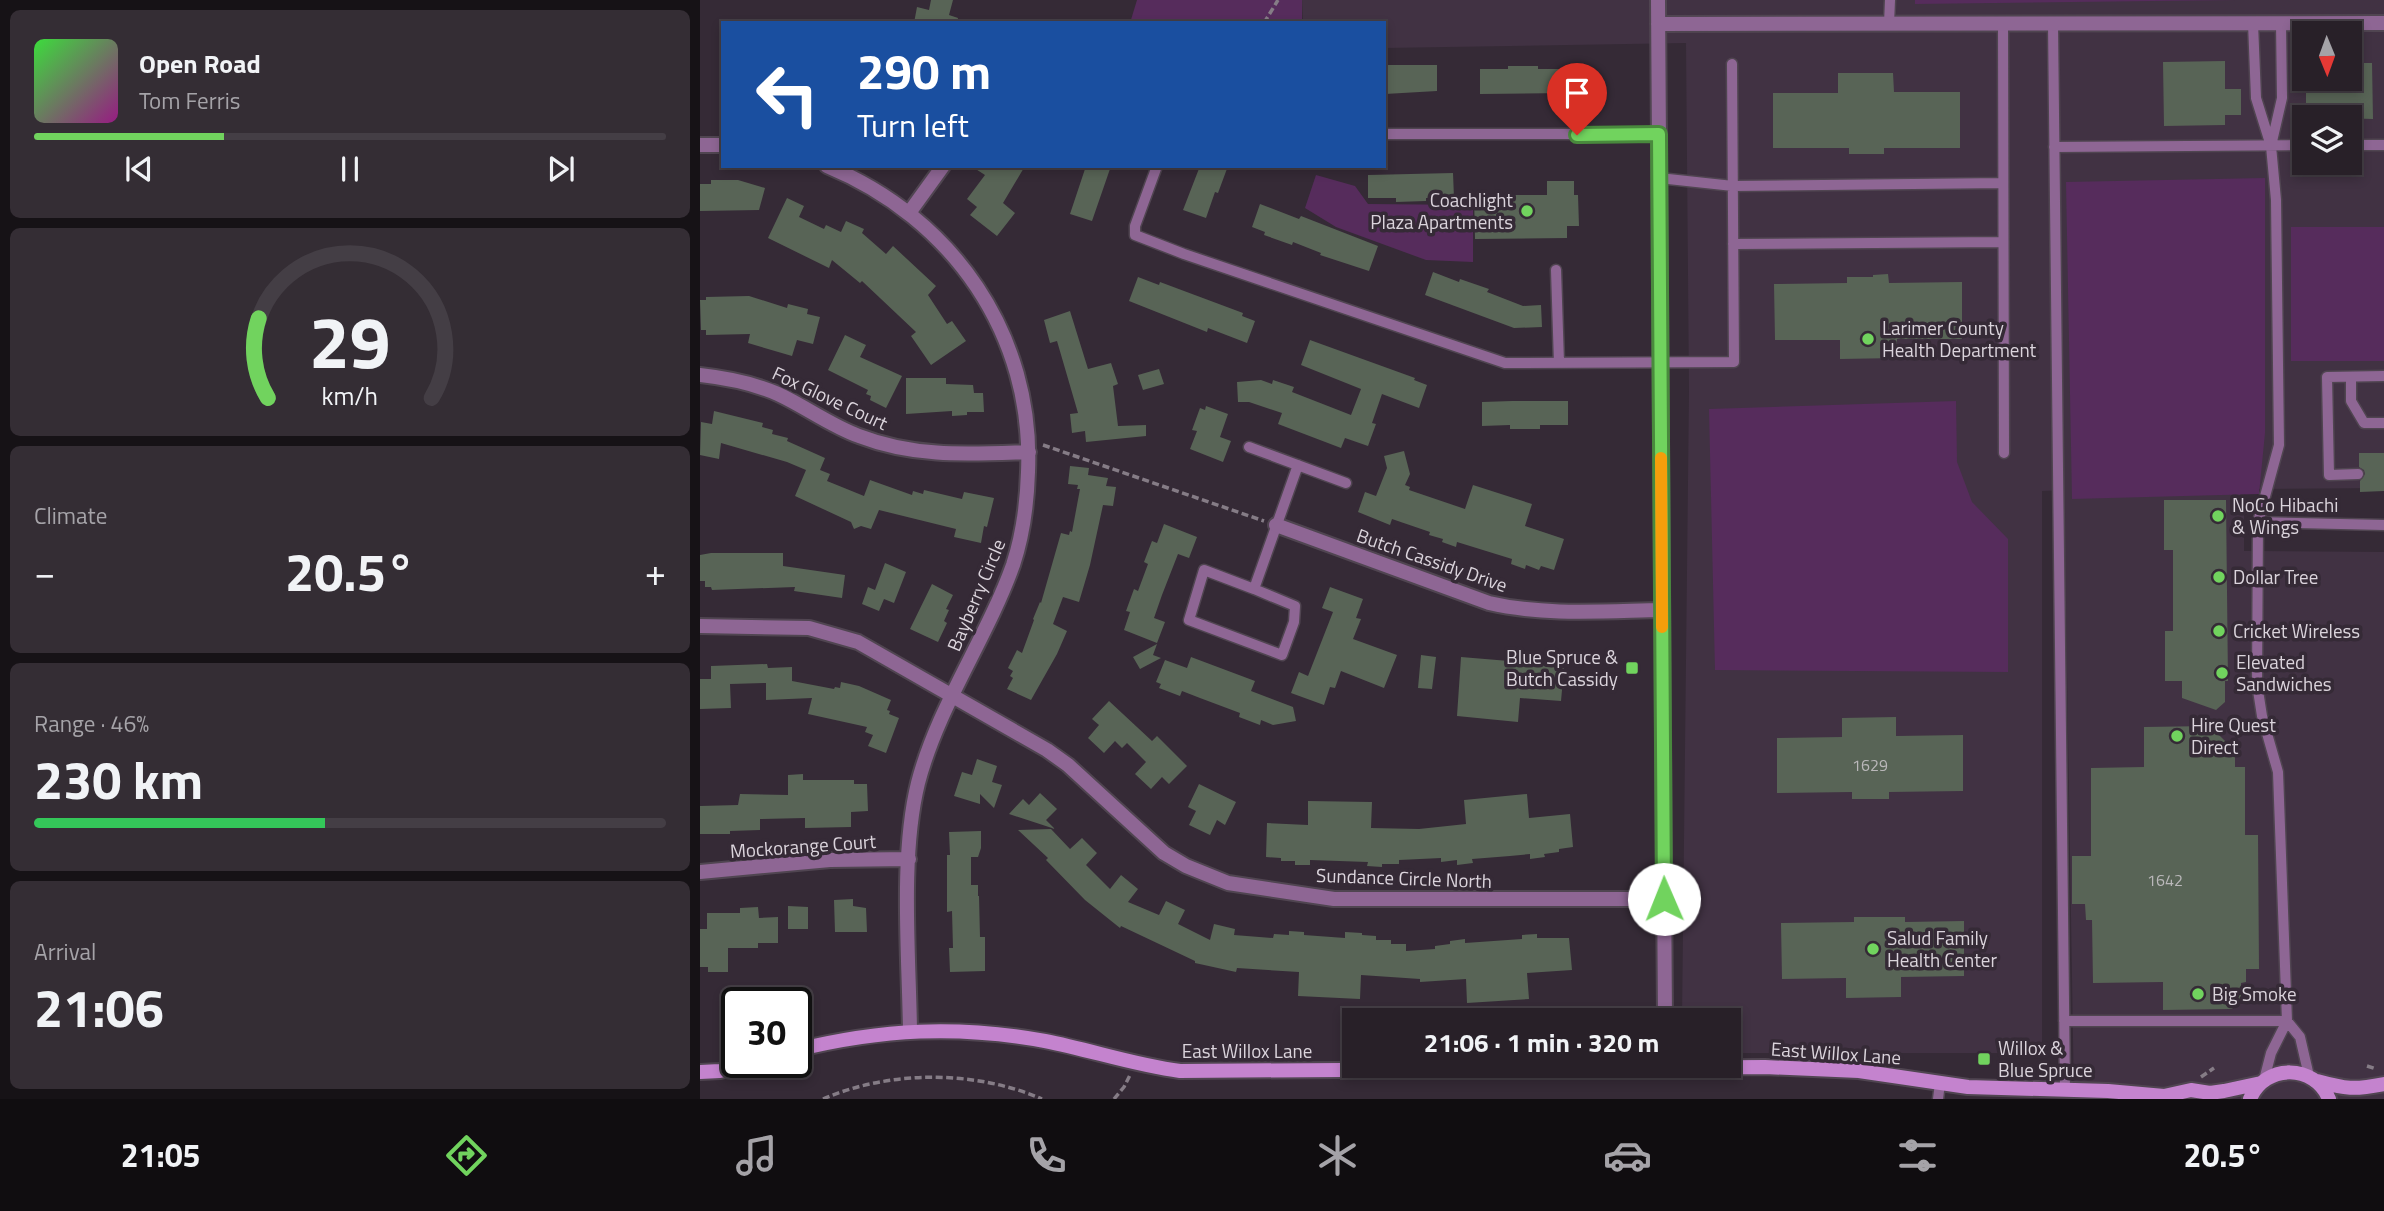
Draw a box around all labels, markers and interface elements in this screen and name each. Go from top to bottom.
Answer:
north arrow [2292,21,2362,91]
map controls [2292,21,2362,175]
text: 290 m [857,33,991,108]
text: Open Road [139,44,261,83]
icon: left [742,49,833,140]
pin [1547,63,1607,135]
icon: arrive [1558,74,1596,112]
text: Tom Ferris [139,83,240,118]
text: Turn left [857,101,969,149]
button: layers [2292,105,2362,175]
icon: previous [120,150,158,188]
icon: pause [331,150,369,188]
icon: next [542,150,580,188]
place label: Coachlight Plaza Apartments [1370,185,1513,236]
marker: Coachlight Plaza Apartments [1519,203,1535,219]
text: 29 [309,286,391,396]
place label: Larimer County Health Department [1882,313,2037,364]
marker: Larimer County Health Department [1860,331,1876,347]
street label: Fox Glove Court [768,358,893,437]
text: km/h [322,376,378,414]
place label: NoCo Hibachi & Wings [2232,490,2338,541]
text: Climate [34,498,107,533]
marker: NoCo Hibachi & Wings [2210,508,2226,524]
street label: Butch Cassidy Drive [1353,520,1511,599]
text: 20.5° [285,532,415,611]
street label: Bayberry Circle [939,534,1012,655]
text: − [34,543,55,601]
text: + [645,543,666,601]
place label: Dollar Tree [2233,562,2318,591]
marker: Dollar Tree [2211,569,2227,585]
place label: Cricket Wireless [2233,616,2360,645]
marker: Cricket Wireless [2211,623,2227,639]
place label: Blue Spruce & Butch Cassidy [1506,642,1618,693]
place label: Elevated Sandwiches [2236,647,2332,698]
marker: Blue Spruce & Butch Cassidy [1624,660,1640,676]
marker: Elevated Sandwiches [2214,665,2230,681]
text: Range · 46% [34,706,149,741]
place label: Hire Quest Direct [2191,710,2276,761]
marker: Hire Quest Direct [2169,728,2185,744]
text: 230 km [34,740,203,819]
house number: 1629 [1852,753,1888,777]
street label: Mockorange Court [729,826,877,865]
street label: Sundance Circle North [1316,860,1492,895]
position arrow [1627,862,1701,936]
house number: 1642 [2147,868,2183,892]
place label: Salud Family Health Center [1887,923,1997,974]
text: Arrival [34,934,96,969]
marker: Salud Family Health Center [1865,941,1881,957]
text: 21:06 [34,968,164,1047]
place label: Big Smoke [2212,979,2296,1008]
marker: Big Smoke [2190,986,2206,1002]
speed limit sign: 30 [721,987,812,1078]
text: 21:06 · 1 min · 320 m [1424,1023,1659,1062]
street label: East Willox Lane [1770,1033,1902,1072]
place label: Willox & Blue Spruce [1998,1033,2093,1084]
street label: East Willox Lane [1182,1036,1312,1065]
marker: Willox & Blue Spruce [1976,1051,1992,1067]
text: 21:05 [121,1131,201,1179]
icon: directions [442,1131,491,1180]
icon: music [732,1131,781,1180]
icon: phone [1022,1131,1071,1180]
icon: climate [1313,1131,1362,1180]
icon: car [1603,1131,1652,1180]
icon: filters [1893,1131,1942,1180]
text: 20.5° [2183,1131,2263,1179]

